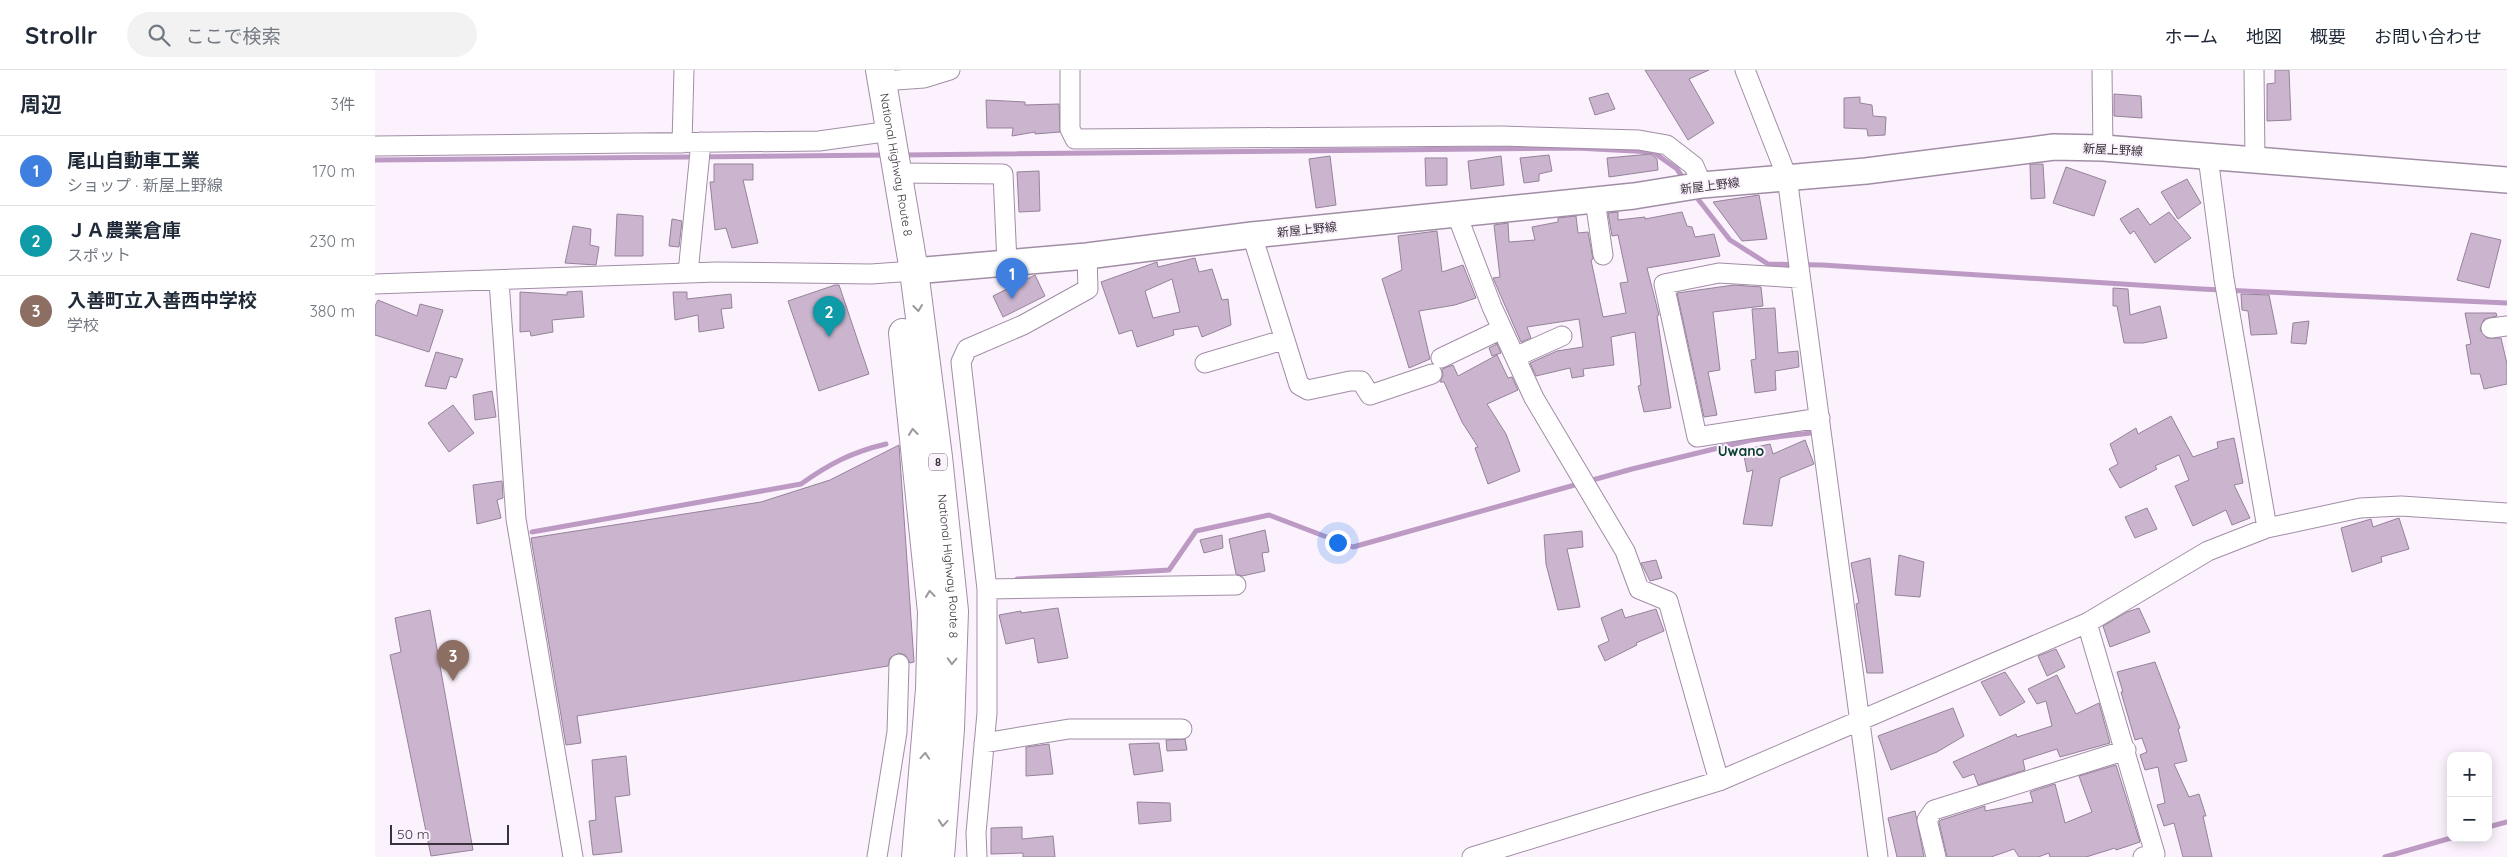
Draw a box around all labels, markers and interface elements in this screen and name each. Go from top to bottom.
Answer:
search box [127,12,477,57]
text: Strollr [25,20,97,50]
icon: search [145,21,173,49]
text: ここで検索 [185,24,280,48]
text: ホーム [2165,25,2218,48]
text: 地図 [2246,25,2282,48]
text: 概要 [2310,25,2346,48]
text: お問い合わせ [2374,25,2482,48]
text: 周辺 [20,91,62,117]
street label: National Highway Route 8 [877,92,916,237]
text: 3件 [331,94,355,114]
street label: 新屋上野線 [2083,140,2143,159]
text: 尾山自動車工業 [67,148,200,172]
text: 1 [33,161,39,181]
text: 170 m [312,161,355,181]
street label: 新屋上野線 [1679,174,1741,197]
text: ショップ · 新屋上野線 [67,175,223,195]
text: ＪＡ農業倉庫 [67,218,181,242]
street label: 新屋上野線 [1276,219,1338,240]
text: 2 [31,231,41,251]
text: 230 m [309,231,355,251]
text: スポット [67,245,131,265]
pin: 1 [996,258,1028,299]
text: 入善町立入善西中学校 [67,288,257,312]
pin: 2 [813,296,845,337]
text: 3 [32,301,40,321]
text: 380 m [309,301,355,321]
one-way arrow [912,304,923,312]
text: 学校 [67,315,99,335]
one-way arrow [908,428,919,436]
district label: Uwano [1718,442,1765,460]
road number: 8 [929,454,947,471]
street label: National Highway Route 8 [935,493,962,638]
your location [1325,530,1351,556]
one-way arrow [925,590,936,598]
pin: 3 [437,640,469,681]
one-way arrow [947,657,958,665]
one-way arrow [919,752,930,760]
map controls [2447,752,2492,842]
button: + [2447,752,2492,797]
button: − [2447,797,2492,842]
one-way arrow [938,819,949,827]
scale bar [390,822,509,845]
text: 50 m [397,825,430,843]

